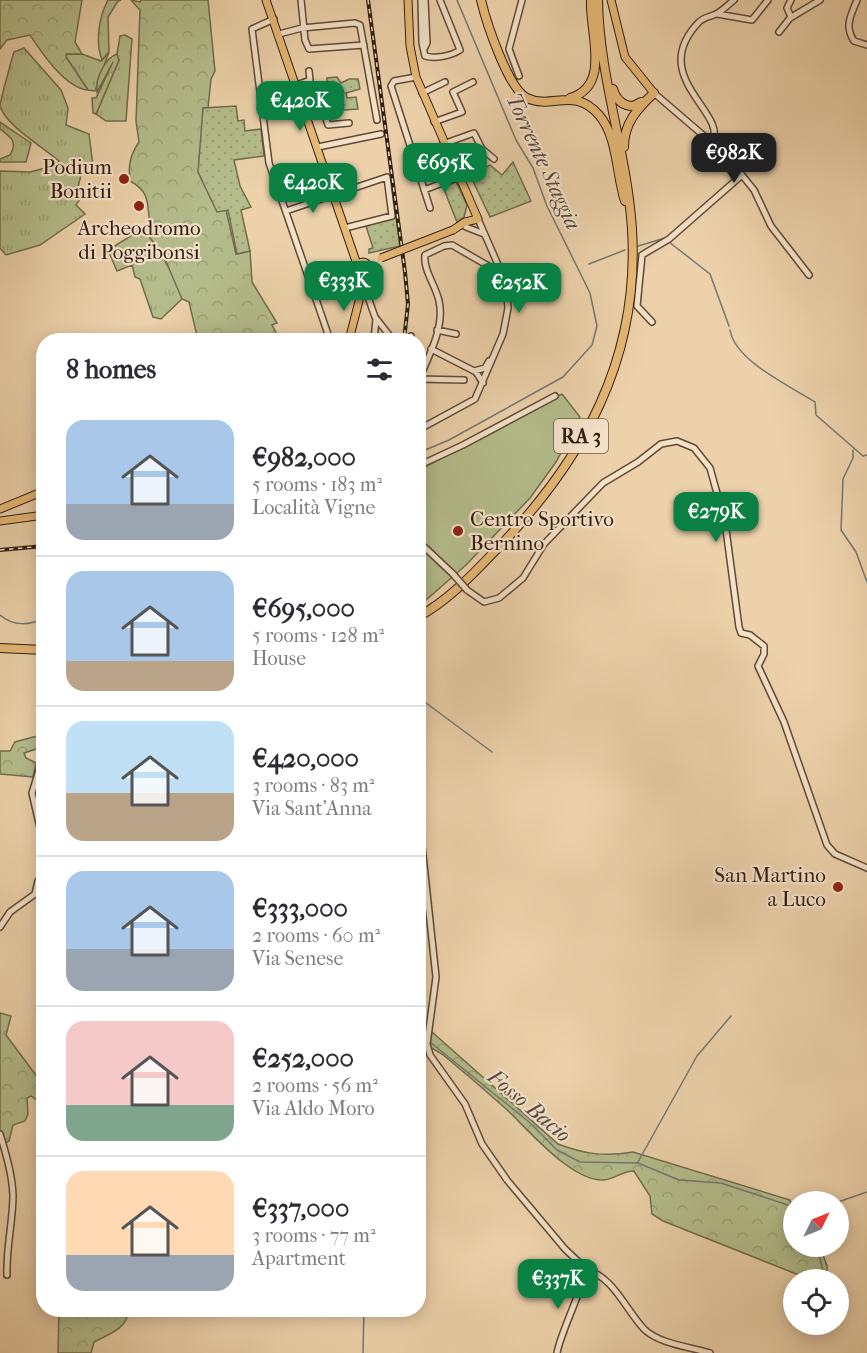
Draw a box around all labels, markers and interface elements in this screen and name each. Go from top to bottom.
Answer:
pin: €420K [258,81,342,132]
text: €420K [270,89,330,112]
water label: Torrente Staggia [500,89,586,234]
pin: €982K [692,133,776,184]
text: €982K [705,141,763,164]
pin: €695K [403,143,487,194]
text: €695K [417,151,473,174]
place label: Podium Bonitii [42,155,113,203]
pin: €420K [271,163,355,214]
text: €420K [283,171,343,194]
marker: Podium Bonitii [117,172,131,186]
marker: Archeodromo di Poggibonsi [132,199,146,213]
place label: Archeodromo di Poggibonsi [76,216,201,264]
pin: €333K [302,261,386,312]
pin: €252K [477,263,561,314]
text: €333K [318,269,370,292]
text: €252K [491,271,547,294]
icon: filters [363,353,396,386]
text: 8 homes [66,354,156,385]
road number: RA 3 [554,419,608,453]
text: €982,000 [252,442,356,473]
icon: home [114,444,186,516]
text: 5 rooms · 183 m² [252,473,382,496]
pin: €279K [674,492,758,543]
text: Località Vigne [252,496,375,519]
text: €279K [688,500,744,523]
place label: Centro Sportivo Bernino [470,507,614,555]
marker: Centro Sportivo Bernino [451,524,465,538]
text: €695,000 [252,593,355,624]
icon: home [114,595,186,667]
text: 5 rooms · 128 m² [252,624,384,647]
text: House [252,647,306,670]
text: €420,000 [252,743,359,774]
icon: home [114,745,186,817]
text: 3 rooms · 83 m² [252,774,375,797]
text: Via Sant'Anna [252,797,371,820]
place label: San Martino a Luco [714,863,826,911]
marker: San Martino a Luco [831,880,845,894]
text: €333,000 [252,893,348,924]
icon: home [114,895,186,967]
text: 2 rooms · 60 m² [252,924,380,947]
text: Via Senese [252,947,343,970]
text: €252,000 [252,1043,354,1074]
icon: home [114,1045,186,1117]
water label: Fosso Bacio [482,1063,576,1148]
text: 2 rooms · 56 m² [252,1074,378,1097]
text: Via Aldo Moro [252,1097,375,1120]
north arrow [783,1191,849,1257]
map controls [783,1191,849,1335]
text: €337,000 [252,1193,349,1224]
icon: home [114,1195,186,1267]
text: 3 rooms · 77 m² [252,1224,376,1247]
text: Apartment [252,1247,346,1270]
pin: €337K [516,1259,600,1310]
text: €337K [532,1267,584,1290]
button: locate [783,1269,849,1335]

